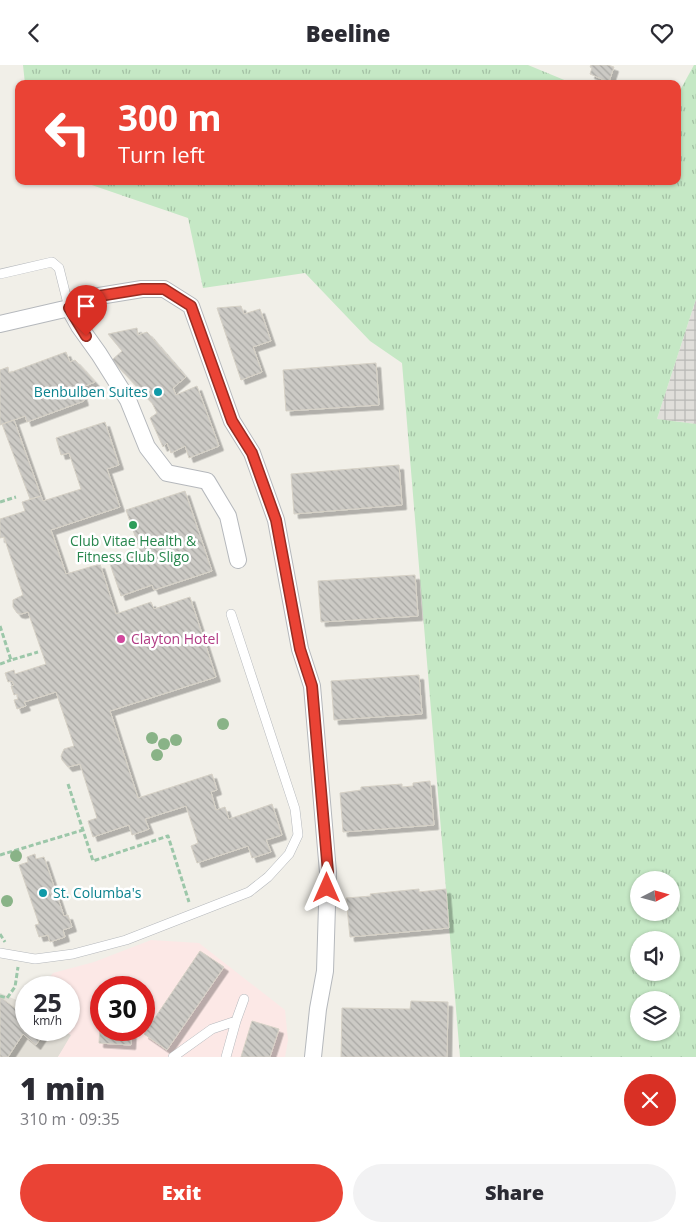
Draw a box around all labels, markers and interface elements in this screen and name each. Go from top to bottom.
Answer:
text: Beeline [306,18,390,48]
icon: back [20,19,48,47]
icon: heart [648,19,676,47]
text: 300 m [118,94,222,141]
icon: left [35,100,100,165]
text: Turn left [118,139,205,169]
pin [65,285,107,336]
icon: arrive [72,292,100,320]
place label: Benbulben Suites [34,382,148,401]
marker: Benbulben Suites [152,386,164,398]
marker: Club Vitae Health & Fitness Club Sligo [127,519,139,531]
place label: Club Vitae Health & Fitness Club Sligo [70,531,197,566]
place label: Clayton Hotel [131,629,219,648]
marker: Clayton Hotel [115,633,127,645]
position arrow [300,861,352,913]
north arrow [630,871,680,921]
map controls [630,871,680,1041]
place label: St. Columba's [53,883,142,902]
marker: St. Columba's [37,887,49,899]
button: sound [630,931,680,981]
speed limit sign: 30 [90,976,155,1041]
text: 25 [33,985,62,1019]
button: layers [630,991,680,1041]
text: km/h [33,1012,62,1029]
text: 1 min [20,1068,105,1109]
button: close [624,1074,676,1126]
text: 310 m · 09:35 [20,1108,120,1130]
button: Exit [20,1164,343,1222]
button: Share [353,1164,676,1222]

